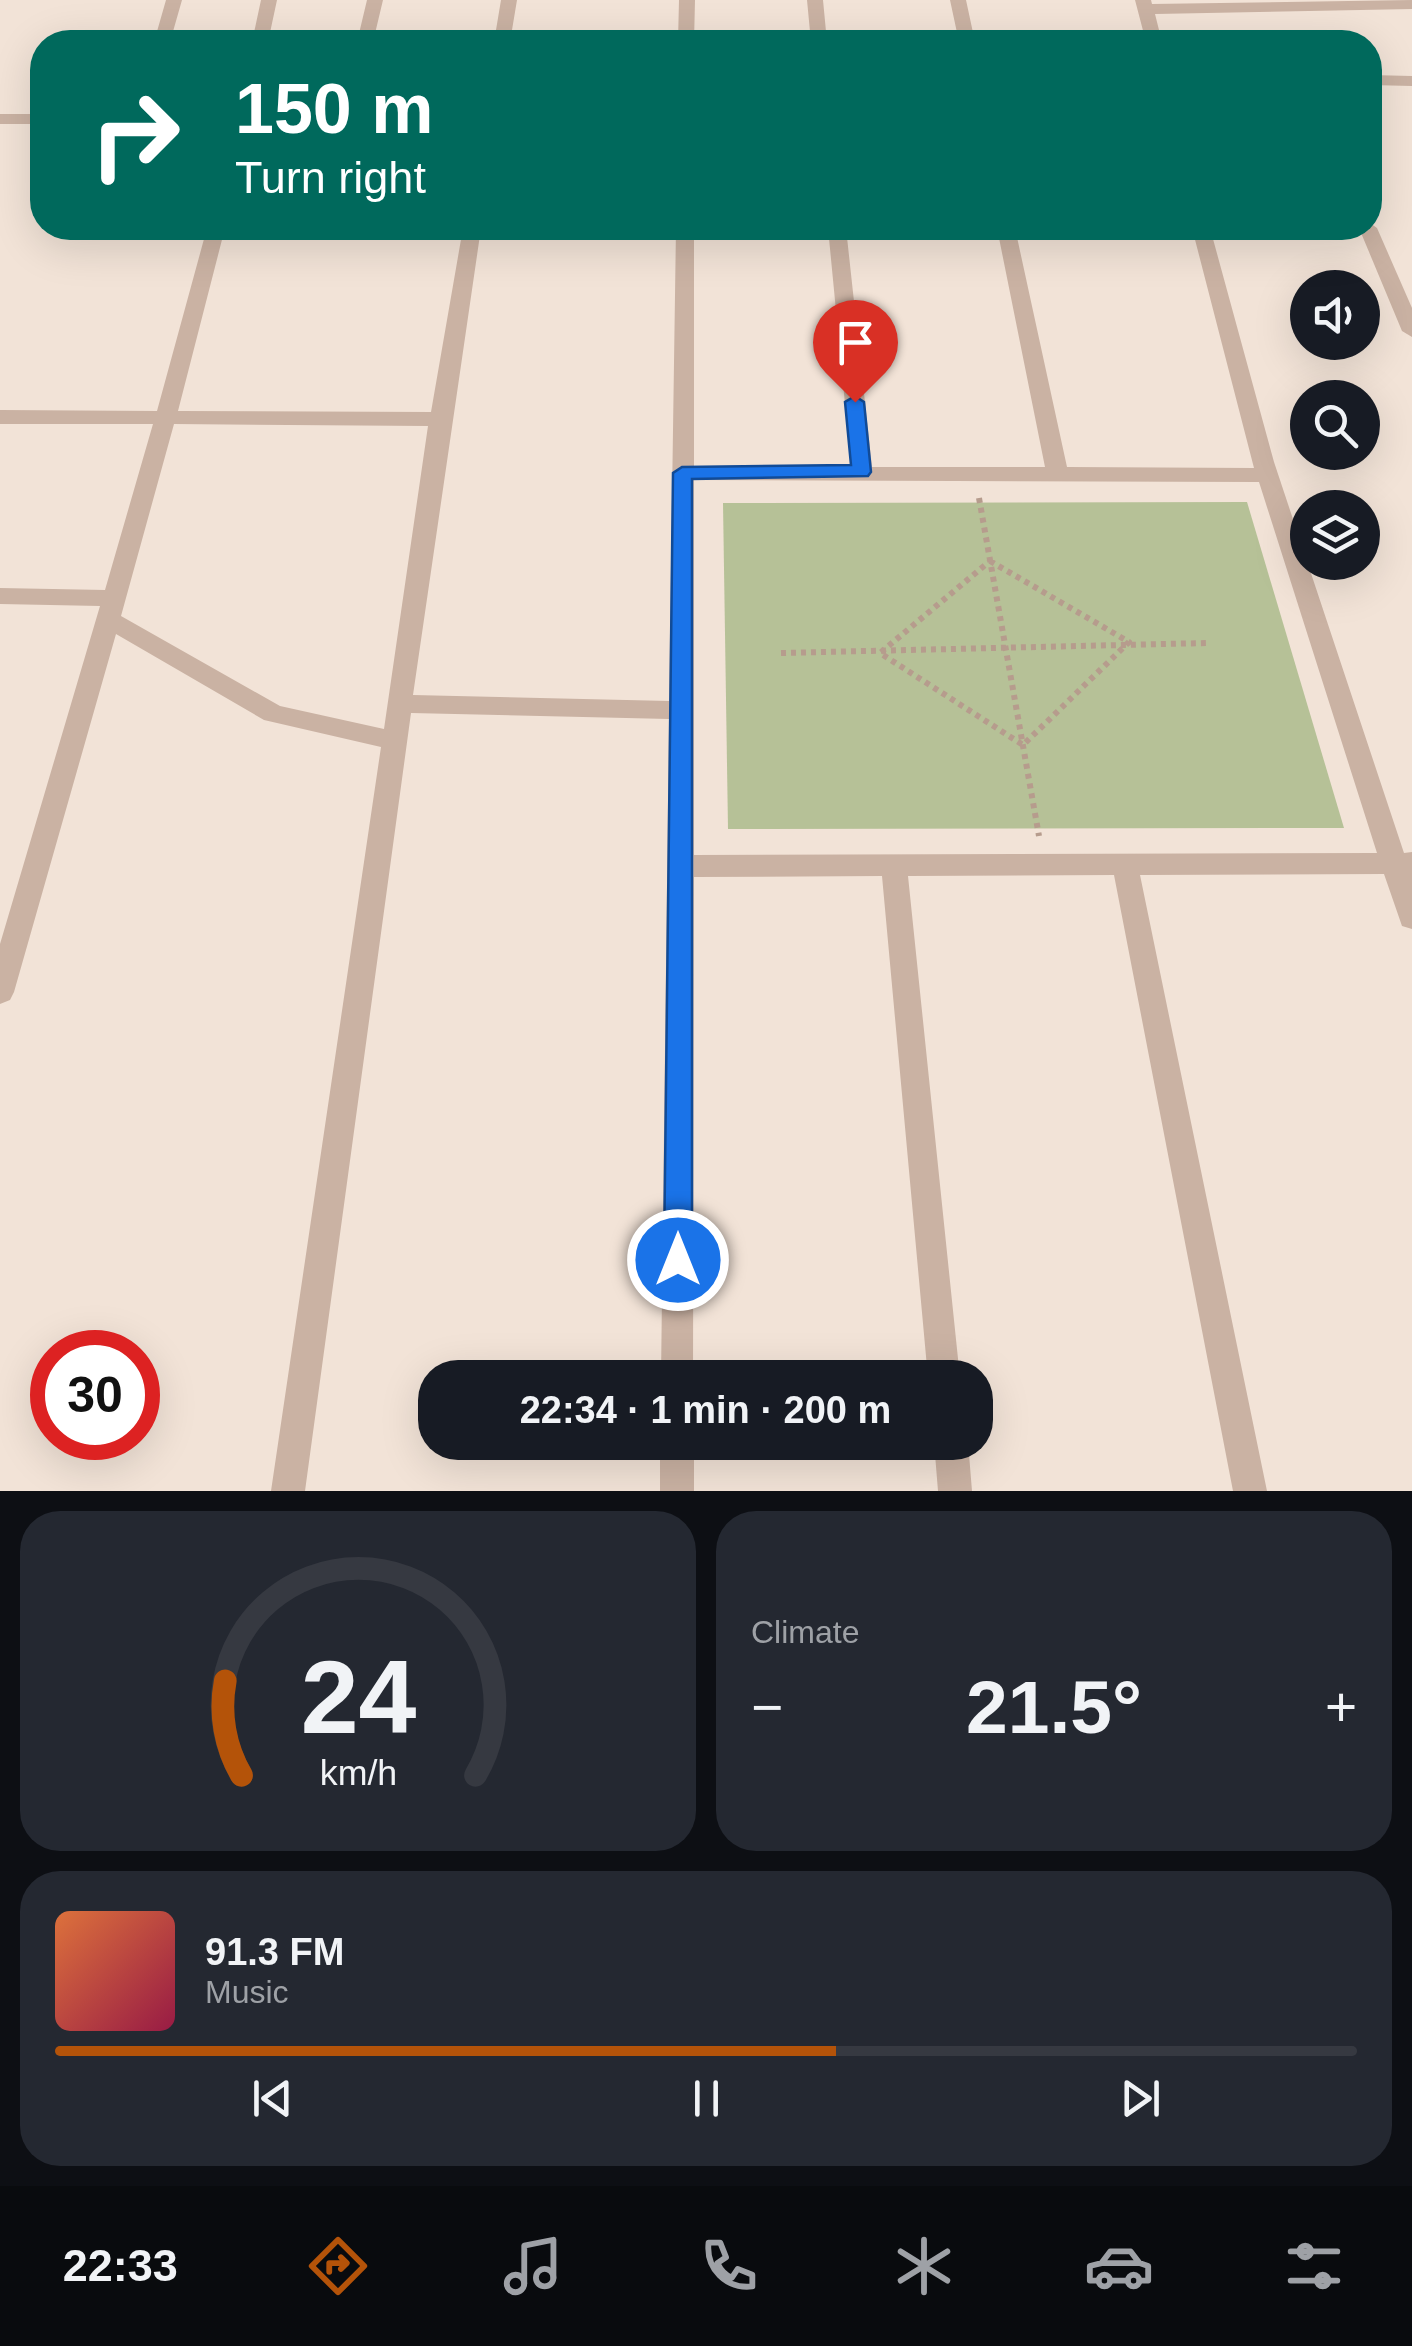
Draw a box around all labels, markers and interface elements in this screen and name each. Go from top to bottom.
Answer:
icon: right [70,70,200,200]
text: 150 m [235,70,433,148]
text: Turn right [235,152,426,203]
map controls [1290,270,1380,580]
button: sound [1290,270,1380,360]
pin [813,300,898,403]
icon: arrive [828,315,883,370]
button: search [1290,380,1380,470]
button: layers [1290,490,1380,580]
position arrow [626,1208,730,1312]
speed limit sign: 30 [30,1330,160,1460]
text: 22:34 · 1 min · 200 m [520,1389,891,1431]
text: Climate [751,1614,859,1650]
text: 24 [300,1639,416,1755]
text: 21.5° [966,1665,1142,1749]
text: − [751,1676,783,1738]
text: + [1325,1676,1357,1738]
text: km/h [319,1753,397,1793]
text: 91.3 FM [205,1931,344,1973]
text: Music [205,1974,289,2010]
icon: previous [245,2071,300,2126]
icon: pause [679,2071,734,2126]
icon: next [1113,2071,1168,2126]
icon: directions [303,2231,373,2301]
icon: music [498,2231,568,2301]
icon: phone [694,2231,764,2301]
icon: climate [889,2231,959,2301]
icon: car [1084,2231,1154,2301]
icon: filters [1279,2231,1349,2301]
text: 22:33 [63,2240,178,2291]

